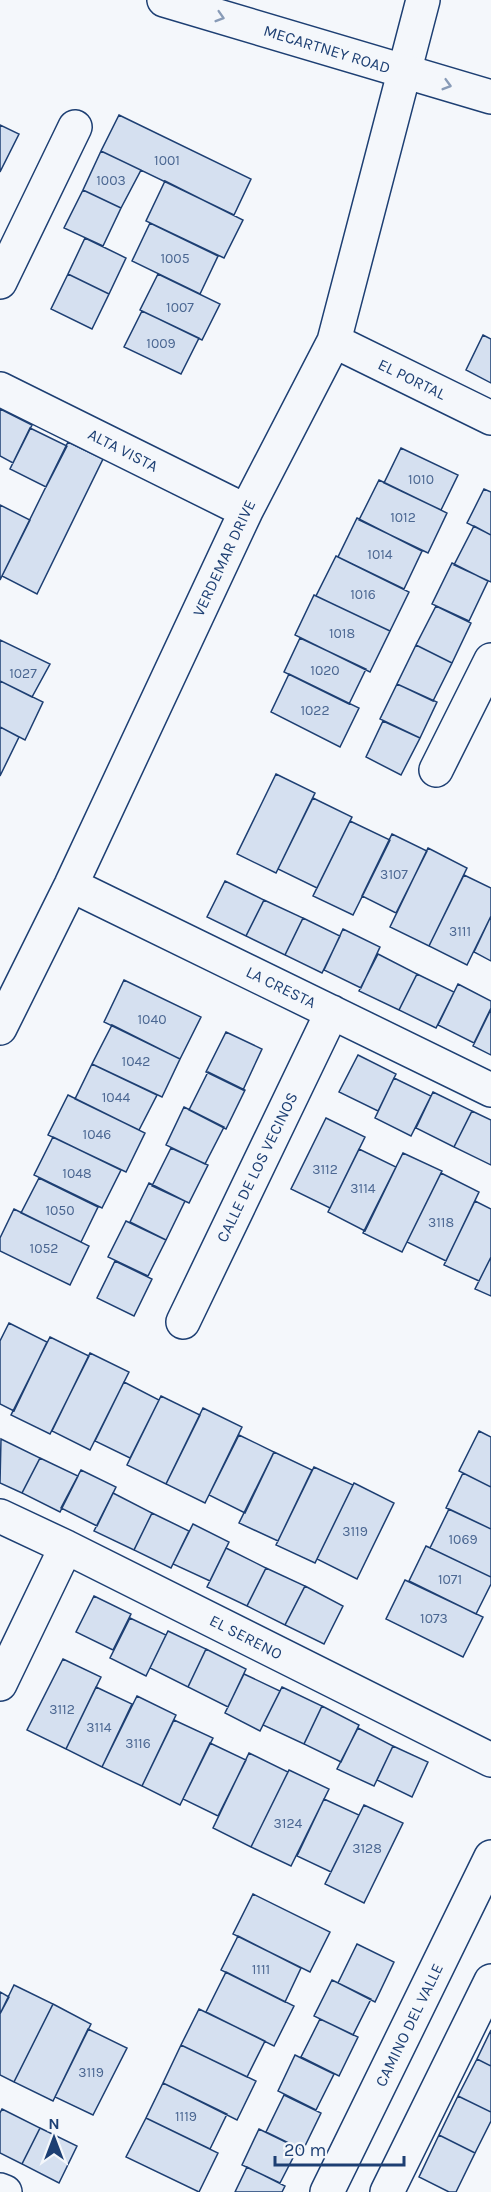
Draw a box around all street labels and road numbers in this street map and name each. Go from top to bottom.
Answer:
street label: MECARTNEY ROAD [261,21,393,77]
street label: EL PORTAL [375,354,450,404]
street label: ALTA VISTA [85,424,161,476]
street label: VERDEMAR DRIVE [189,497,259,619]
street label: LA CRESTA [243,962,319,1012]
street label: CALLE DE LOS VECINOS [212,1089,302,1245]
street label: EL SERENO [206,1611,286,1663]
street label: CAMINO DEL VALLE [371,1960,447,2090]

